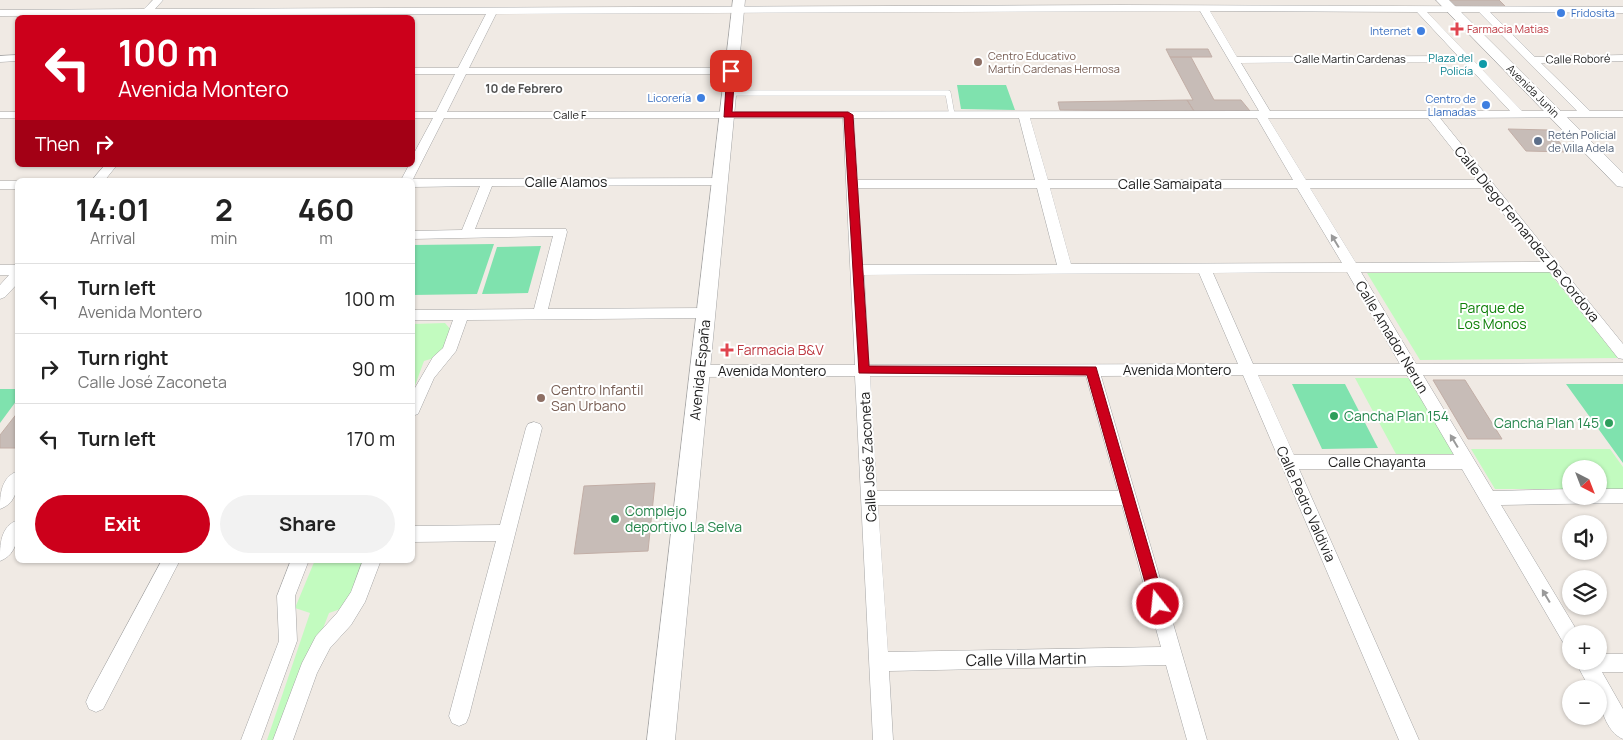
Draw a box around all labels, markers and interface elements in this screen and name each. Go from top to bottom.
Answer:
place label: Fridosita [1571,5,1615,20]
marker: Fridosita [1555,7,1567,19]
place label: Farmacia Matias [1467,21,1549,36]
place label: Internet [1370,23,1411,38]
marker: Farmacia Matias [1451,23,1463,35]
marker: Internet [1415,25,1427,37]
text: 100 m [118,29,218,77]
icon: left [35,35,100,100]
place label: Centro Educativo Martín Cardenas Hermosa [988,48,1120,76]
pin [710,50,752,92]
place label: Plaza del Policía [1428,50,1473,78]
street label: Calle Roboré [1546,50,1611,67]
street label: Calle Martin Cardenas [1294,51,1406,66]
marker: Centro Educativo Martín Cardenas Hermosa [972,56,984,68]
icon: arrive [717,57,745,85]
marker: Plaza del Policía [1477,58,1489,70]
street label: Avenida Junin [1504,61,1563,120]
text: Avenida Montero [118,74,289,104]
district label: 10 de Febrero [485,80,563,97]
place label: Licorería [647,90,691,105]
place label: Centro de Llamadas [1425,91,1477,119]
marker: Licorería [695,92,707,104]
marker: Centro de Llamadas [1480,99,1492,111]
street label: Calle F [553,107,587,122]
place label: Retén Policial de Villa Adela [1548,127,1616,155]
icon: right [90,130,118,158]
text: Then [35,131,80,157]
marker: Retén Policial de Villa Adela [1532,135,1544,147]
street label: Calle Diego Fernandez De Cordova [1450,142,1604,326]
street label: Calle Alamos [525,172,607,191]
street label: Calle Samaipata [1118,174,1222,193]
text: 14:01 [75,189,150,230]
text: 2 [215,189,233,230]
text: 460 [298,189,354,230]
text: Arrival [90,227,136,249]
text: min [211,227,237,249]
text: m [319,227,333,249]
one-way arrow [1331,235,1340,248]
text: Turn left [78,275,156,301]
street label: Calle Amador Nerun [1351,277,1433,396]
icon: left [35,285,63,313]
text: 100 m [344,286,395,312]
park label: Parque de Los Monos [1457,298,1527,333]
text: Avenida Montero [78,301,202,323]
street label: Avenida España [685,319,714,421]
place label: Farmacia B&V [737,340,824,359]
marker: Farmacia B&V [721,344,733,356]
text: Turn right [78,345,168,371]
icon: right [35,355,63,383]
text: 90 m [352,356,395,382]
street label: Avenida Montero [1123,360,1231,379]
street label: Avenida Montero [718,361,826,380]
text: Calle José Zaconeta [78,371,227,393]
place label: Centro Infantil San Urbano [551,380,643,415]
street label: Calle José Zaconeta [855,391,880,523]
marker: Centro Infantil San Urbano [535,392,547,404]
place label: Cancha Plan 154 [1344,406,1449,425]
marker: Cancha Plan 154 [1328,410,1340,422]
place label: Cancha Plan 145 [1494,413,1599,432]
marker: Cancha Plan 145 [1603,417,1615,429]
icon: left [35,425,63,453]
text: Turn left [78,426,156,452]
text: 170 m [347,426,395,452]
one-way arrow [1450,435,1459,448]
street label: Calle Pedro Valdivia [1272,443,1341,565]
street label: Calle Chayanta [1328,452,1426,471]
north arrow [1562,460,1608,505]
map controls [1562,460,1607,725]
button: Exit [35,495,210,553]
button: Share [220,495,395,553]
place label: Complejo deportivo La Selva [625,501,742,536]
marker: Complejo deportivo La Selva [609,513,621,525]
button: sound [1562,515,1607,560]
button: layers [1562,570,1607,615]
position arrow [1131,577,1183,629]
one-way arrow [1542,589,1551,602]
button: + [1562,625,1607,670]
street label: Calle Villa Martin [965,647,1087,671]
button: − [1562,680,1607,725]

